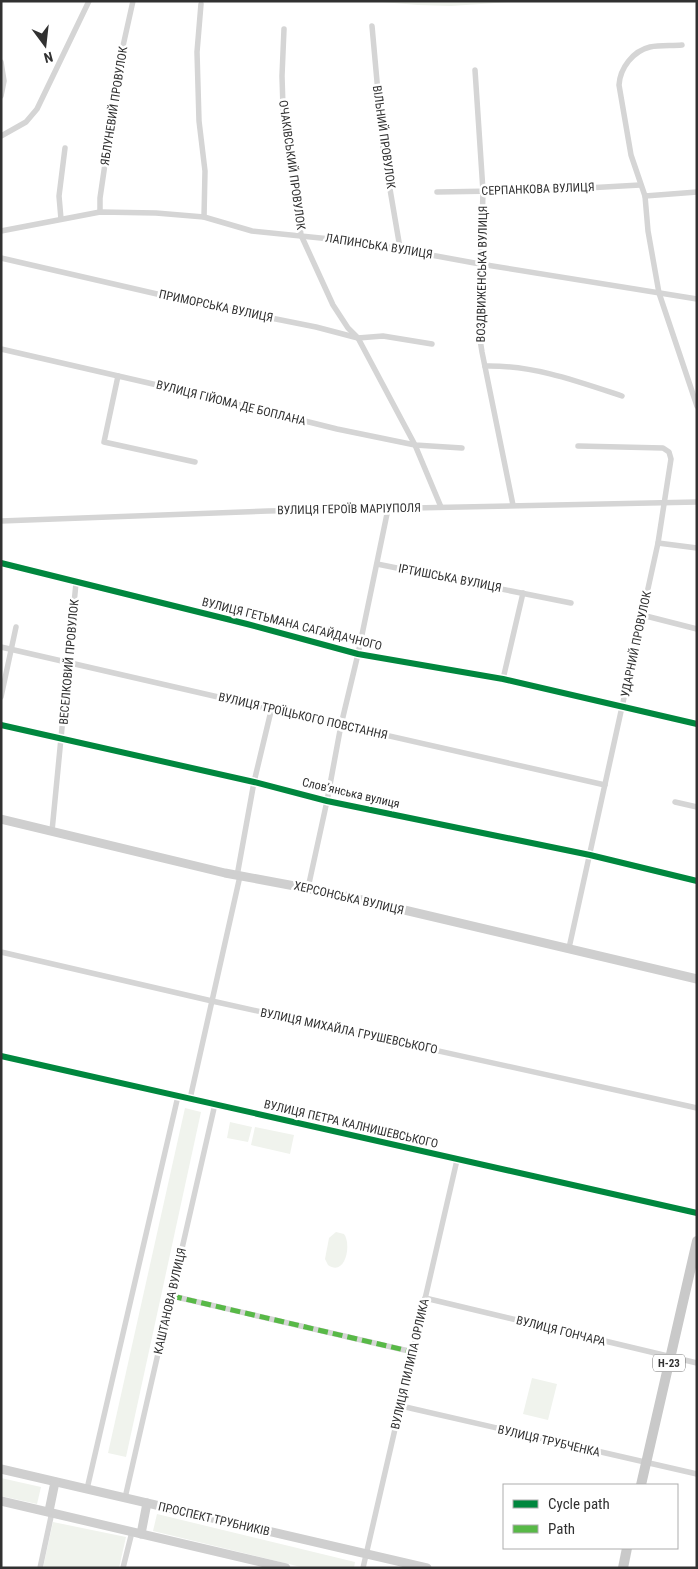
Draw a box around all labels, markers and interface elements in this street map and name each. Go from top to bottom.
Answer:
north arrow [20,20,70,70]
street label: ЯБЛУНЕВИЙ ПРОВУЛОК [97,45,130,166]
text: N [42,49,55,66]
street label: ВІЛЬНИЙ ПРОВУЛОК [370,84,399,190]
street label: ОЧАКІВСЬКИЙ ПРОВУЛОК [276,99,309,231]
street label: СЕРПАНКОВА ВУЛИЦЯ [481,180,595,198]
street label: ВОЗДВИЖЕНСЬКА ВУЛИЦЯ [474,206,490,342]
street label: ЛАПИНСЬКА ВУЛИЦЯ [324,231,434,261]
street label: ПРИМОРСЬКА ВУЛИЦЯ [158,287,274,325]
street label: ВУЛИЦЯ ГІЙОМА ДЕ БОПЛАНА [155,377,308,428]
street label: ВУЛИЦЯ ГЕРОЇВ МАРІУПОЛЯ [277,500,421,517]
street label: ІРТИШСЬКА ВУЛИЦЯ [397,561,503,595]
street label: УДАРНИЙ ПРОВУЛОК [617,589,654,698]
street label: ВУЛИЦЯ ГЕТЬМАНА САГАЙДАЧНОГО [201,594,384,653]
street label: ВЕСЕЛКОВИЙ ПРОВУЛОК [56,598,81,725]
street label: ВУЛИЦЯ ТРОЇЦЬКОГО ПОВСТАННЯ [217,689,389,742]
street label: Словʼянська вулиця [301,775,401,811]
street label: ХЕРСОНСЬКА ВУЛИЦЯ [293,879,405,917]
street label: ВУЛИЦЯ МИХАЙЛА ГРУШЕВСЬКОГО [259,1004,439,1057]
street label: ВУЛИЦЯ ПЕТРА КАЛНИШЕВСЬКОГО [263,1097,439,1151]
street label: КАШТАНОВА ВУЛИЦЯ [151,1246,189,1356]
street label: ВУЛИЦЯ ПИЛИПА ОРЛИКА [388,1297,432,1431]
street label: ВУЛИЦЯ ГОНЧАРА [515,1313,607,1349]
road number: Н-23 [653,1355,685,1372]
street label: ВУЛИЦЯ ТРУБЧЕНКА [496,1422,602,1460]
legend [503,1484,678,1549]
text: Cycle path [548,1495,610,1513]
street label: ПРОСПЕКТ ТРУБНИКІВ [157,1499,271,1539]
text: Path [548,1520,575,1538]

